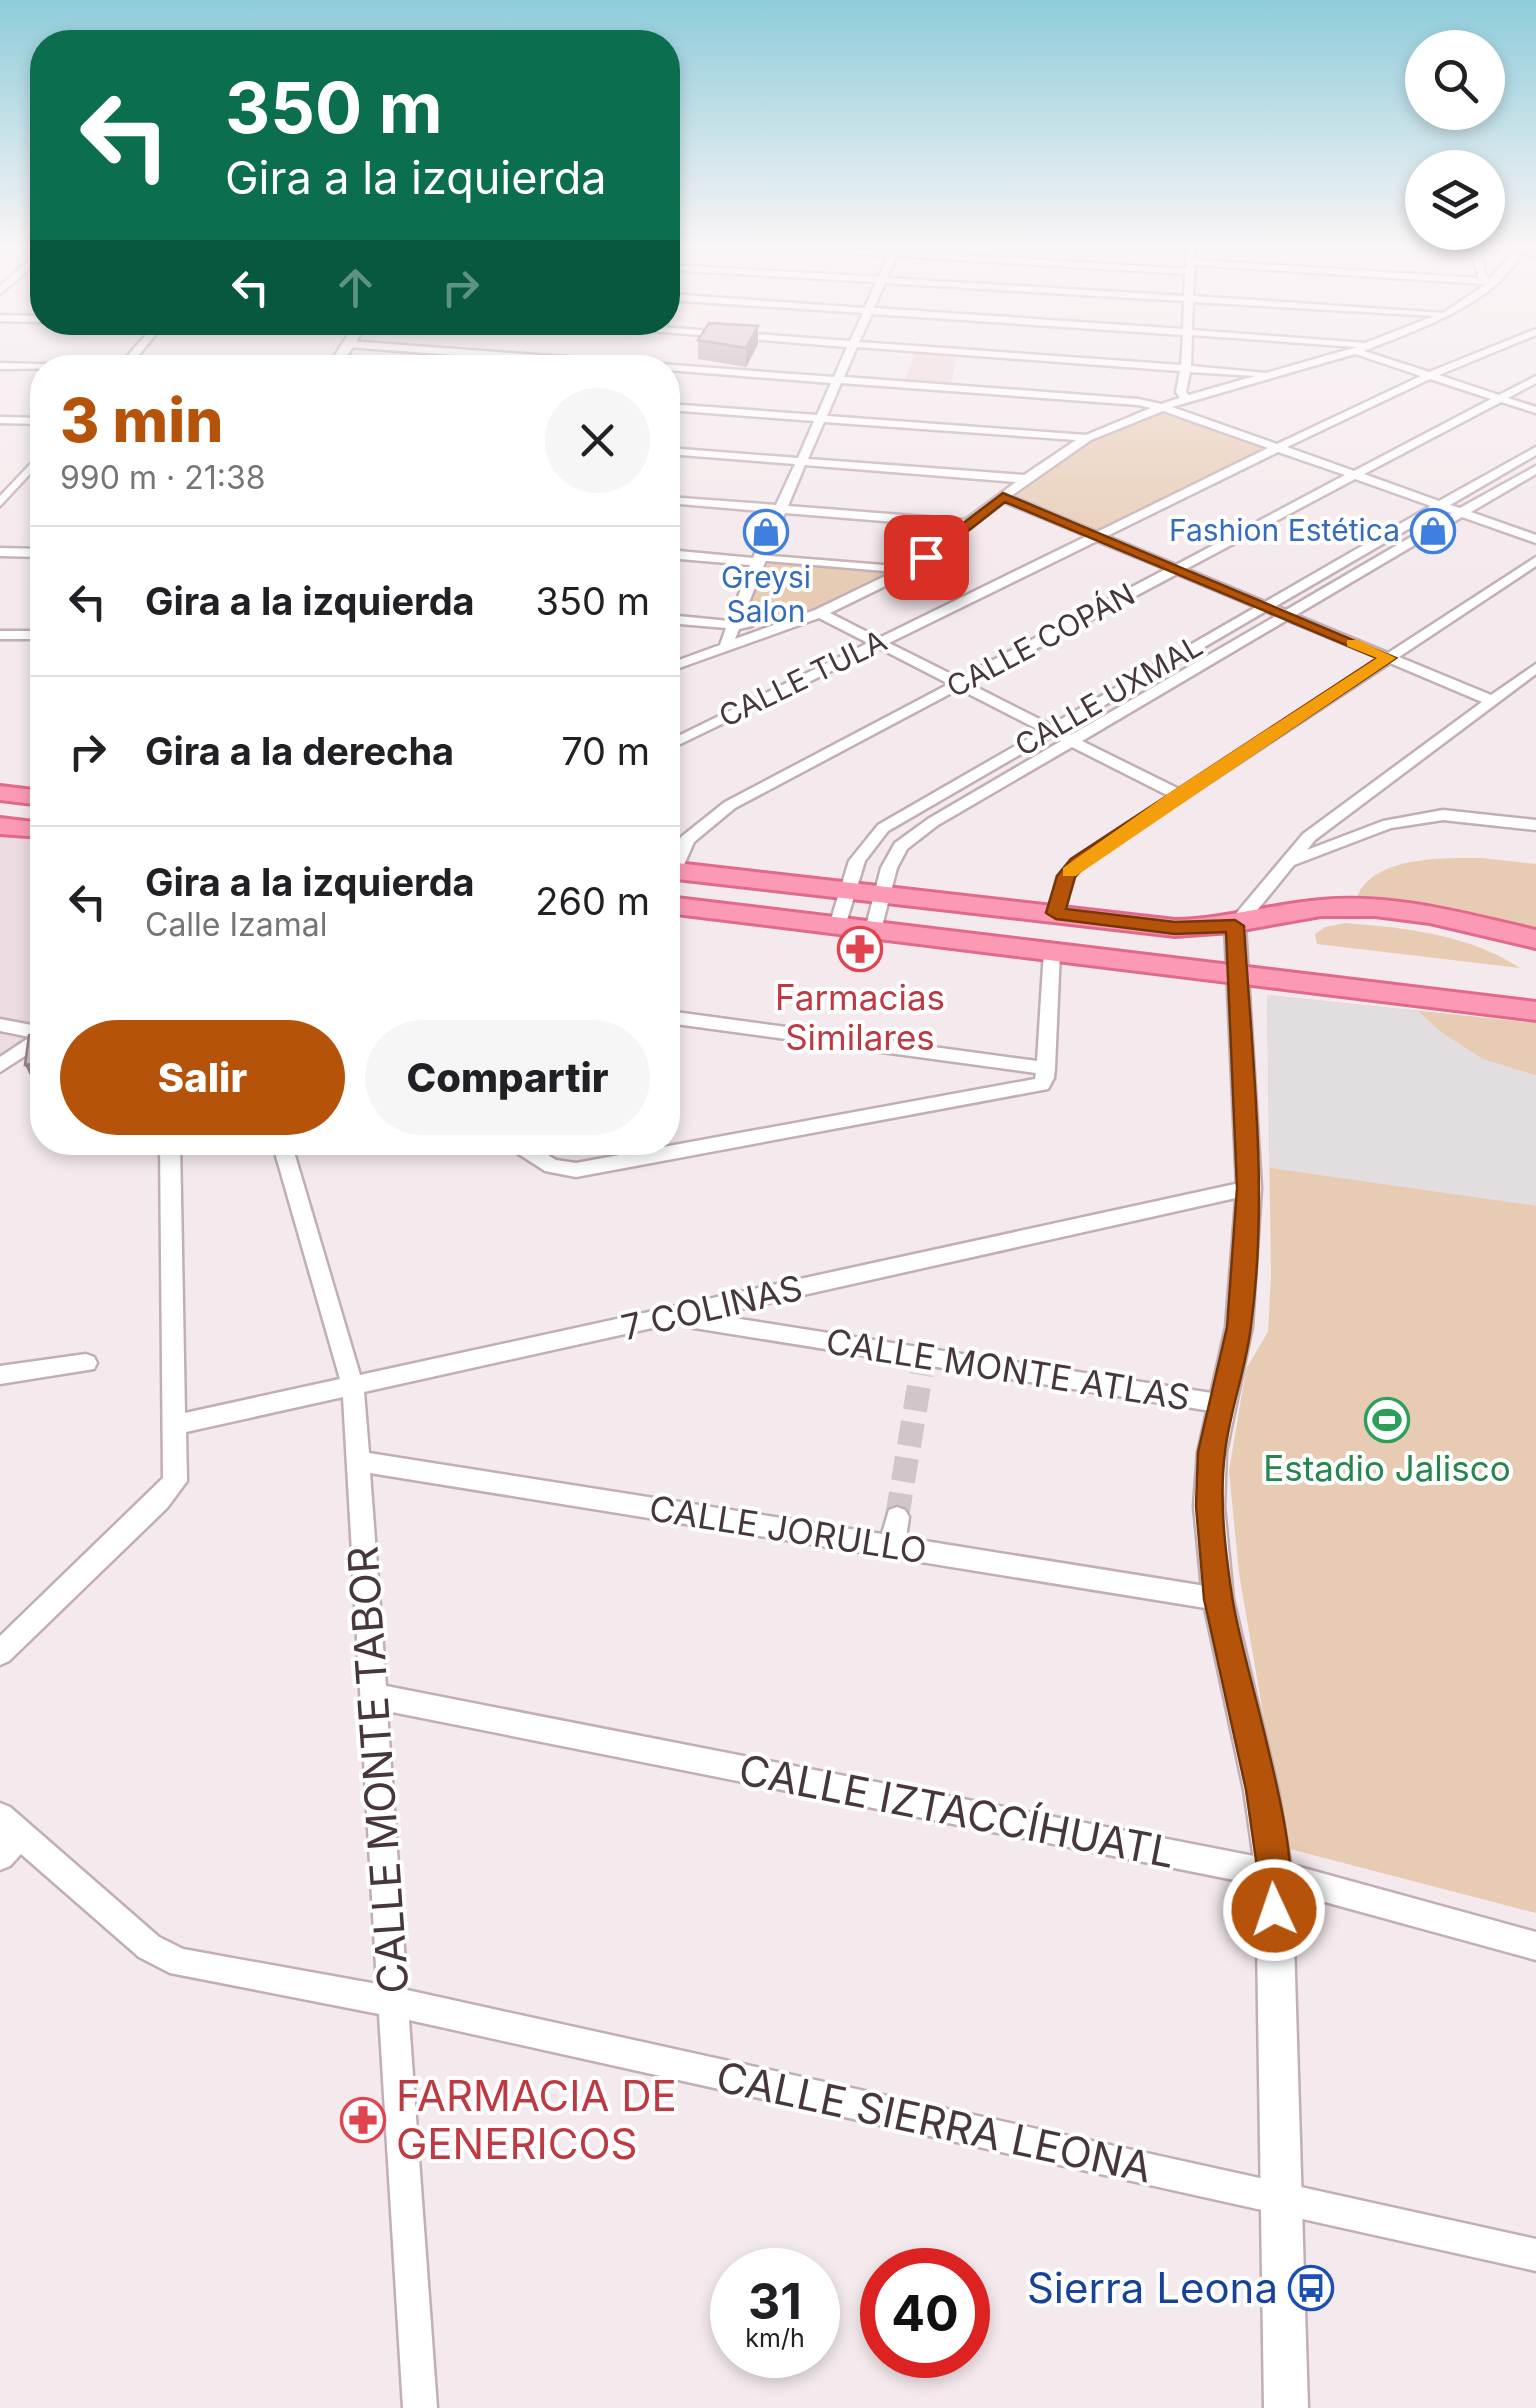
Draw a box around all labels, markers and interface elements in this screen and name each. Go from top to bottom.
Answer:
map controls [1405,30,1505,250]
button: search [1405,30,1505,130]
text: 350 m [225,65,443,150]
icon: left [60,70,190,200]
text: Gira a la izquierda [225,150,607,205]
button: layers [1405,150,1505,250]
icon: left [223,260,278,315]
icon: ahead [328,260,383,315]
icon: right [433,260,488,315]
text: 3 min [60,384,223,456]
button: close [545,388,650,493]
text: 990 m · 21:38 [60,458,265,497]
shop icon: Fashion Estética [1410,508,1456,554]
shop icon: Greysi Salon [743,509,789,555]
place label: Fashion Estética [1169,512,1400,548]
pin [884,515,969,600]
icon: arrive [899,530,954,585]
place label: Greysi Salon [721,559,811,629]
icon: left [60,574,115,629]
street label: CALLE COPÁN [940,576,1141,705]
text: Gira a la izquierda [145,578,475,624]
text: 350 m [535,578,650,624]
street label: CALLE TULA [713,622,892,734]
street label: CALLE UXMAL [1009,627,1208,763]
icon: right [60,724,115,779]
text: Gira a la derecha [145,728,454,774]
text: 70 m [561,728,650,774]
text: Gira a la izquierda [145,859,475,905]
icon: left [60,874,115,929]
text: 260 m [535,878,650,924]
text: Calle Izamal [145,905,327,944]
pharmacy icon: Farmacias Similares [837,926,883,972]
place label: Farmacias Similares [775,976,945,1058]
button: Salir [60,1020,345,1135]
button: Compartir [365,1020,650,1135]
street label: 7 COLINAS [617,1266,806,1348]
street label: CALLE MONTE ATLAS [823,1319,1193,1419]
sports icon: Estadio Jalisco [1364,1397,1410,1443]
place label: Estadio Jalisco [1263,1447,1511,1489]
street label: CALLE JORULLO [647,1486,930,1572]
street label: CALLE MONTE TABOR [336,1545,419,1995]
street label: CALLE IZTACCÍHUATL [735,1743,1179,1878]
position arrow [1222,1858,1326,1962]
street label: CALLE SIERRA LEONA [712,2050,1156,2193]
place label: FARMACIA DE GENERICOS [396,2070,677,2169]
pharmacy icon: FARMACIA DE GENERICOS [340,2097,386,2143]
speed limit sign: 40 [860,2248,990,2378]
place label: Sierra Leona [1027,2262,1278,2313]
bus stop icon: Sierra Leona [1288,2265,1334,2311]
text: 31 [748,2271,802,2331]
text: km/h [745,2323,805,2353]

